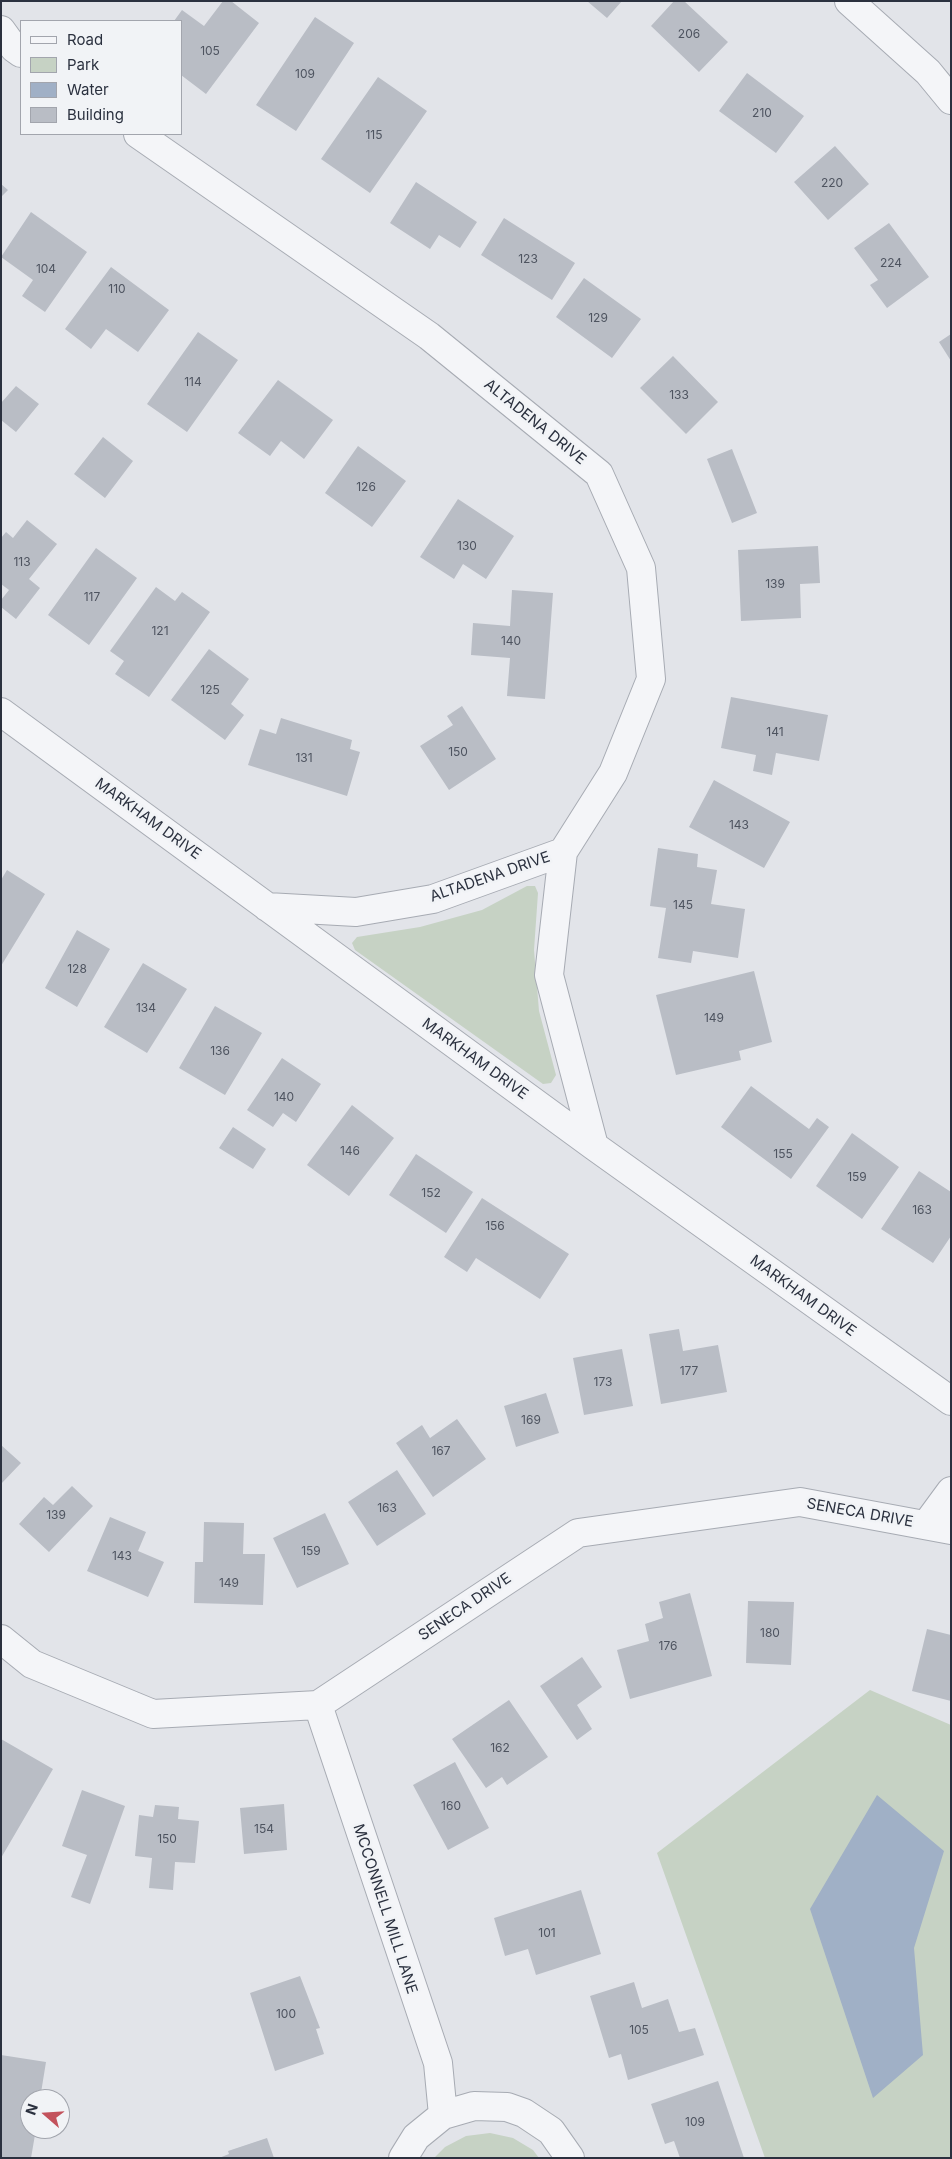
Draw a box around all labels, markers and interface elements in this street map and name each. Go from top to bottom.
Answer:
legend [20,20,182,135]
house number: 206 [678,27,700,41]
text: Road [67,30,103,49]
house number: 105 [200,44,220,58]
text: Park [67,55,99,74]
house number: 109 [295,67,315,81]
text: Water [67,80,109,99]
text: Building [67,105,124,124]
house number: 210 [752,106,772,120]
house number: 115 [365,128,383,142]
house number: 220 [821,176,843,190]
house number: 123 [518,252,538,266]
house number: 224 [880,256,902,270]
house number: 104 [36,262,56,276]
house number: 110 [108,282,126,296]
house number: 129 [588,311,608,325]
house number: 114 [184,375,202,389]
street label: ALTADENA DRIVE [480,375,590,469]
house number: 133 [669,388,689,402]
house number: 126 [356,480,376,494]
house number: 130 [457,539,477,553]
house number: 113 [13,555,31,569]
house number: 139 [765,577,785,591]
house number: 117 [84,590,100,604]
house number: 121 [151,624,169,638]
house number: 140 [501,634,521,648]
house number: 125 [200,683,220,697]
house number: 141 [766,725,784,739]
house number: 150 [448,745,468,759]
house number: 131 [295,751,313,765]
street label: MARKHAM DRIVE [91,774,205,864]
house number: 143 [729,818,749,832]
street label: ALTADENA DRIVE [428,848,552,906]
house number: 145 [673,898,693,912]
house number: 128 [67,962,87,976]
house number: 134 [136,1001,156,1015]
house number: 149 [704,1011,724,1025]
street label: MARKHAM DRIVE [418,1014,532,1104]
house number: 136 [210,1044,230,1058]
house number: 140 [274,1090,294,1104]
house number: 146 [340,1144,360,1158]
house number: 155 [773,1147,793,1161]
house number: 159 [847,1170,867,1184]
house number: 152 [421,1186,441,1200]
house number: 163 [912,1203,932,1217]
house number: 156 [485,1219,505,1233]
street label: MARKHAM DRIVE [746,1251,860,1341]
house number: 177 [680,1364,698,1378]
house number: 173 [594,1375,612,1389]
house number: 169 [521,1413,541,1427]
house number: 167 [431,1444,451,1458]
street label: SENECA DRIVE [805,1495,915,1531]
house number: 163 [377,1501,397,1515]
house number: 139 [46,1508,66,1522]
house number: 159 [301,1544,321,1558]
house number: 143 [112,1549,132,1563]
street label: SENECA DRIVE [415,1569,515,1645]
house number: 149 [219,1576,239,1590]
house number: 180 [760,1626,780,1640]
house number: 176 [659,1639,677,1653]
house number: 162 [490,1741,510,1755]
house number: 160 [441,1799,461,1813]
house number: 154 [254,1822,274,1836]
street label: MCCONNELL MILL LANE [349,1822,421,1996]
house number: 150 [157,1832,177,1846]
house number: 101 [538,1926,556,1940]
house number: 100 [276,2007,296,2021]
house number: 105 [629,2023,649,2037]
north arrow [20,2089,70,2139]
text: N [22,2101,41,2117]
house number: 109 [685,2115,705,2129]

